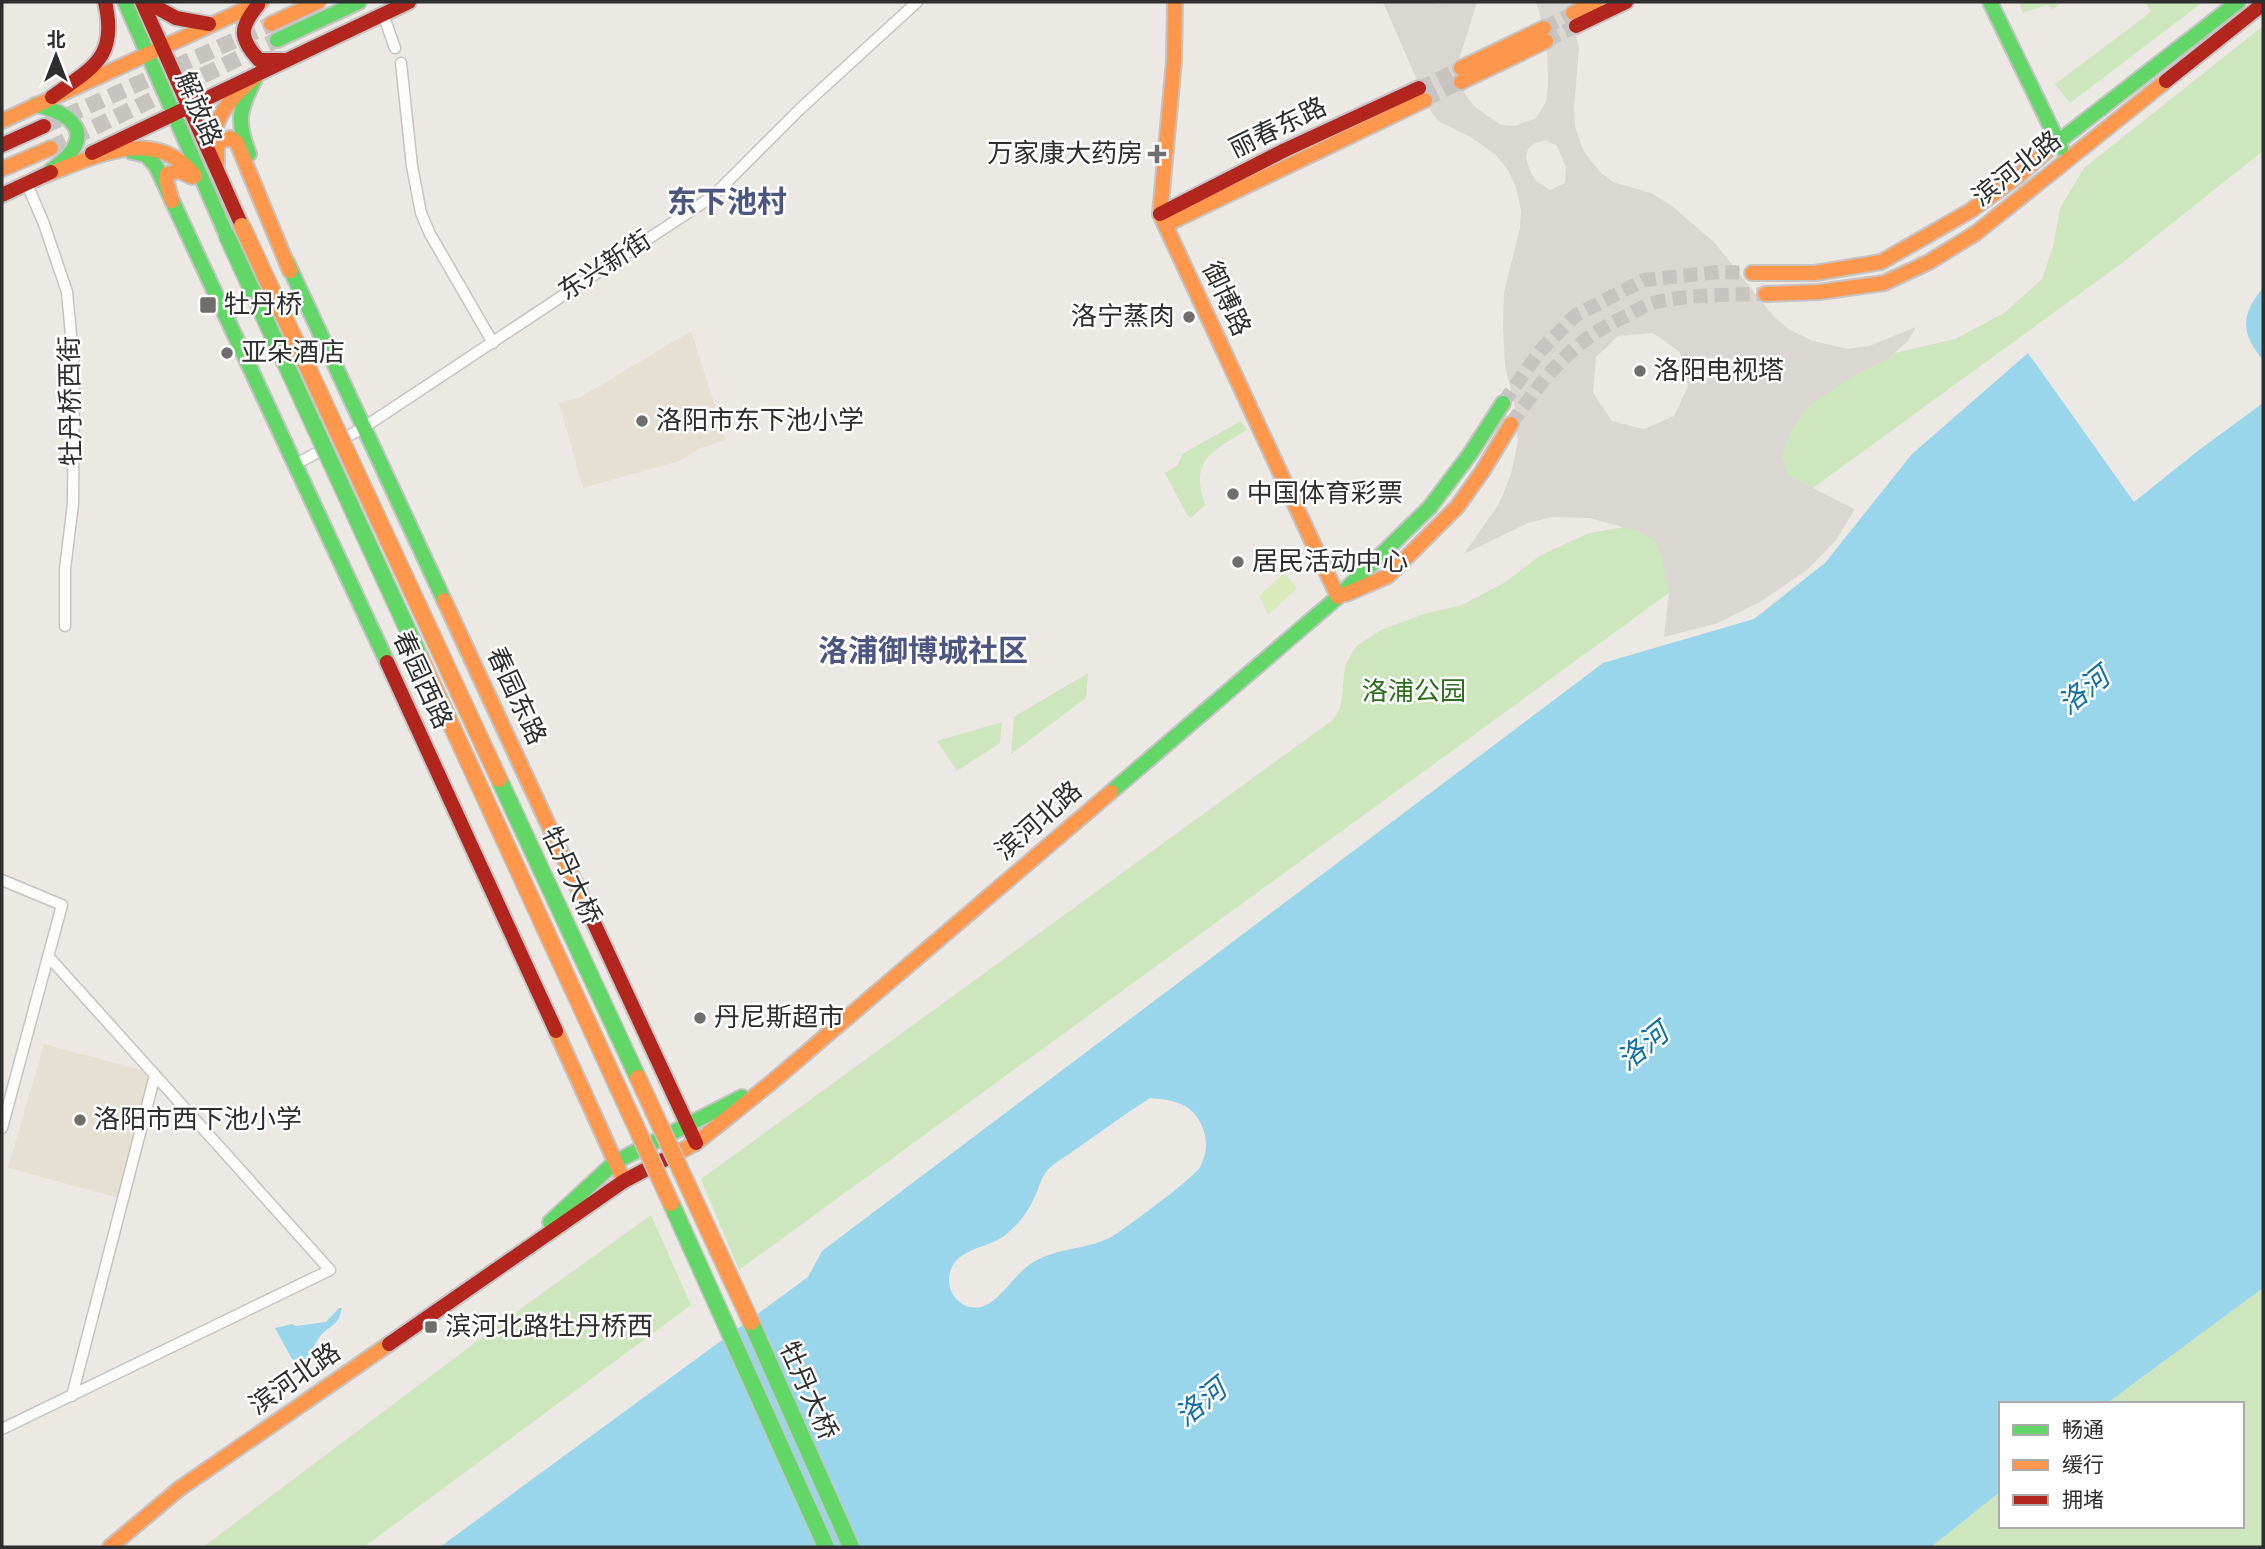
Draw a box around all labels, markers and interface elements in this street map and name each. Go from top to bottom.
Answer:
north arrow [21,21,91,91]
text: 北 [46,28,66,52]
street label: 解放路 [168,67,228,151]
street label: 丽春东路 [1224,91,1332,165]
street label: 滨河北路 [1966,124,2068,214]
place label: 万家康大药房 [987,138,1143,170]
marker: 万家康大药房 [1149,146,1165,162]
district label: 东下池村 [667,184,787,221]
street label: 东兴新街 [553,224,657,308]
street label: 御博路 [1195,257,1257,341]
place label: 牡丹桥 [224,289,302,321]
marker: 牡丹桥 [198,295,218,315]
place label: 洛宁蒸肉 [1071,301,1175,333]
marker: 洛宁蒸肉 [1181,309,1197,325]
street label: 牡丹桥西街 [54,336,88,466]
place label: 亚朵酒店 [241,337,345,369]
marker: 亚朵酒店 [219,345,235,361]
place label: 洛阳电视塔 [1654,355,1784,387]
marker: 洛阳电视塔 [1632,363,1648,379]
place label: 洛阳市东下池小学 [656,405,864,437]
marker: 洛阳市东下池小学 [634,413,650,429]
place label: 中国体育彩票 [1247,478,1403,510]
marker: 中国体育彩票 [1225,486,1241,502]
place label: 居民活动中心 [1252,546,1408,578]
marker: 居民活动中心 [1230,554,1246,570]
street label: 春园西路 [386,626,458,734]
district label: 洛浦御博城社区 [818,633,1028,670]
street label: 春园东路 [480,642,552,750]
water label: 洛河 [2052,657,2120,722]
park label: 洛浦公园 [1362,676,1466,708]
street label: 滨河北路 [989,775,1089,867]
street label: 牡丹大桥 [535,822,607,930]
place label: 丹尼斯超市 [714,1002,844,1034]
marker: 丹尼斯超市 [692,1010,708,1026]
water label: 洛河 [1611,1013,1679,1078]
place label: 洛阳市西下池小学 [94,1104,302,1136]
marker: 洛阳市西下池小学 [72,1112,88,1128]
place label: 滨河北路牡丹桥西 [445,1311,653,1343]
marker: 滨河北路牡丹桥西 [423,1319,439,1335]
street label: 滨河北路 [243,1336,347,1422]
street label: 牡丹大桥 [772,1337,844,1445]
water label: 洛河 [1169,1369,1237,1434]
legend [1999,1402,2244,1528]
text: 畅通 [2062,1417,2104,1443]
text: 缓行 [2062,1452,2104,1478]
text: 拥堵 [2062,1487,2104,1513]

